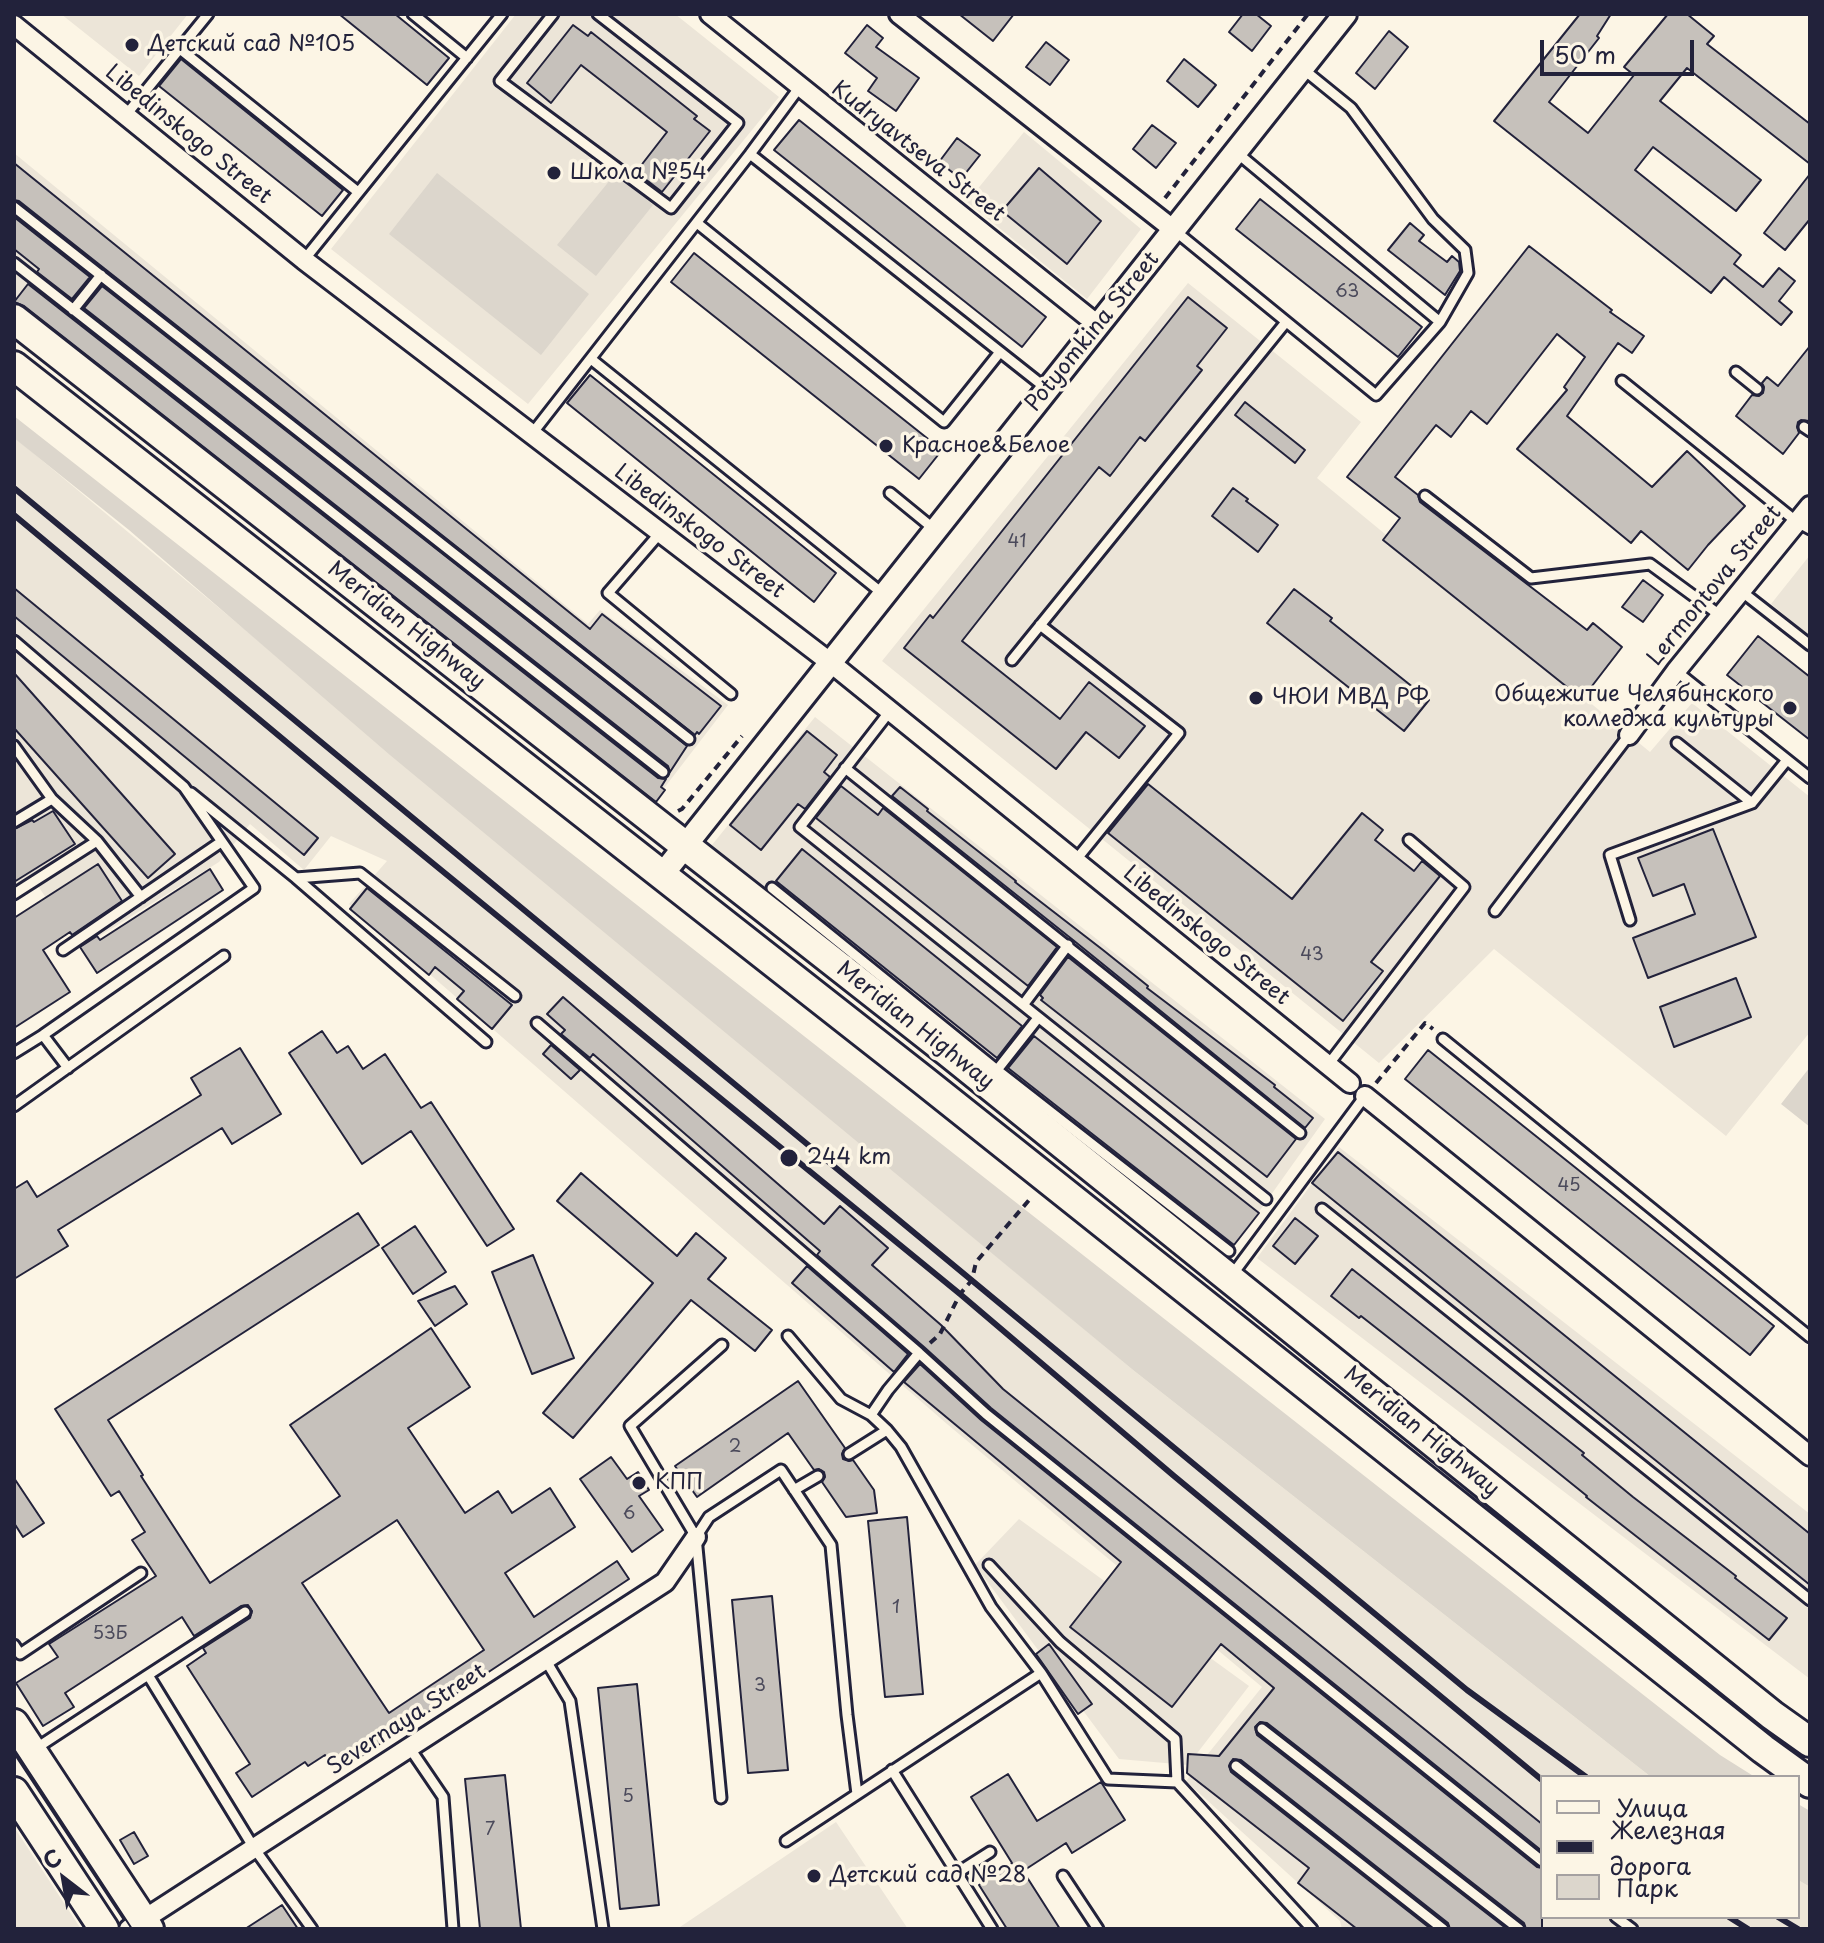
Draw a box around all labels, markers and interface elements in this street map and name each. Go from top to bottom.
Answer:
scale bar [1544,24,1698,74]
place label: Детский сад №105 [148,32,355,58]
marker: Детский сад №105 [123,36,141,54]
text: 50 m [1554,36,1616,72]
street label: Libedinskogo Street [99,60,277,210]
street label: Kudryavtseva Street [826,76,1010,228]
place label: Школа №54 [570,160,707,186]
marker: Школа №54 [545,164,563,182]
street label: Potyomkina Street [1021,247,1165,417]
house number: 63 [1335,281,1359,303]
place label: Красное&Белое [902,433,1070,459]
marker: Красное&Белое [877,437,895,455]
street label: Libedinskogo Street [609,459,789,605]
street label: Lermontova Street [1642,500,1788,672]
house number: 41 [1008,531,1026,553]
street label: Meridian Highway [322,556,490,696]
place label: Общежитие Челябинского колледжа культуры [1494,682,1774,734]
place label: ЧЮИ МВД РФ [1272,685,1429,711]
marker: ЧЮИ МВД РФ [1247,689,1265,707]
marker: Общежитие Челябинского колледжа культуры [1781,699,1799,717]
street label: Libedinskogo Street [1117,861,1295,1011]
house number: 43 [1300,944,1324,966]
street label: Meridian Highway [831,956,999,1096]
place label: 244 km [807,1145,891,1171]
marker: 244 km [778,1147,800,1169]
house number: 45 [1558,1175,1580,1197]
street label: Meridian Highway [1338,1361,1504,1503]
house number: 2 [729,1436,741,1458]
place label: КПП [655,1470,704,1496]
marker: КПП [630,1474,648,1492]
house number: 6 [623,1503,635,1525]
house number: 1 [892,1597,900,1619]
house number: 53Б [93,1623,127,1645]
street label: Severnaya Street [323,1659,491,1781]
house number: 3 [754,1675,766,1697]
legend [1540,1775,1800,1919]
house number: 5 [622,1786,634,1808]
text: Улица [1616,1789,1688,1825]
text: Железная дорога [1610,1811,1726,1883]
house number: 7 [485,1819,495,1841]
north arrow [24,1839,104,1919]
text: С [36,1840,67,1876]
place label: Детский сад №28 [830,1863,1027,1889]
marker: Детский сад №28 [805,1867,823,1885]
text: Парк [1616,1869,1678,1905]

